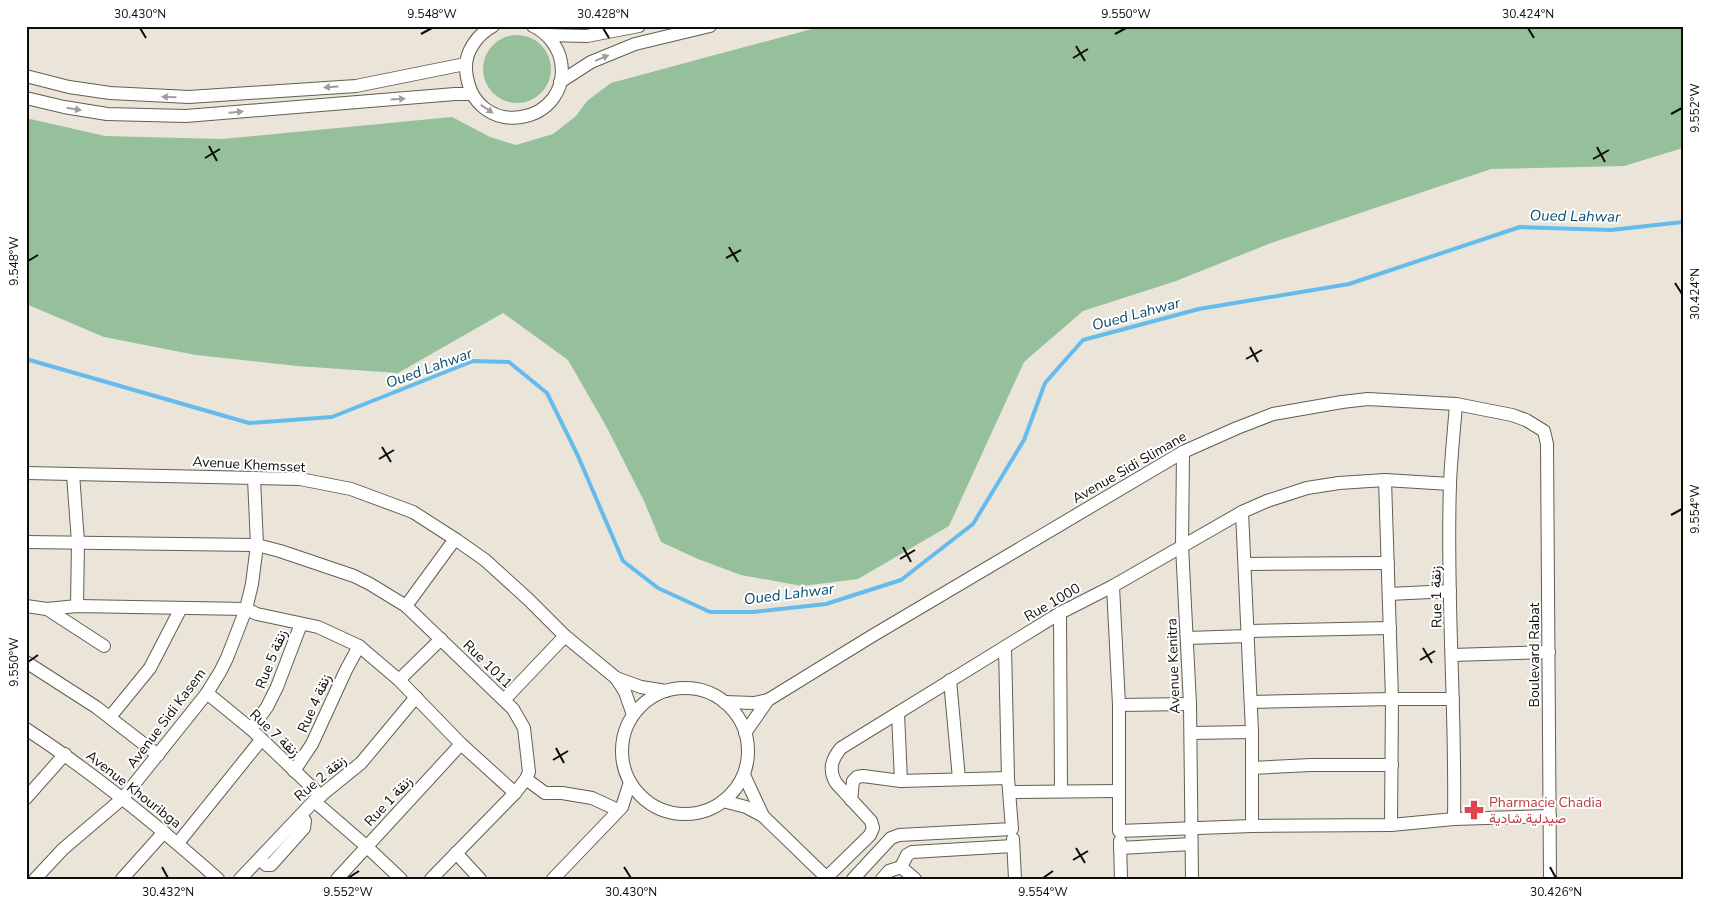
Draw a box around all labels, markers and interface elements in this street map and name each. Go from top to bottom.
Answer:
text: 30.430°N [114,6,166,22]
text: 9.548°W [407,6,457,22]
text: 30.428°N [577,6,629,22]
text: 9.550°W [1101,6,1151,22]
text: 30.424°N [1502,6,1554,22]
one-way arrow [595,53,609,61]
text: 9.552°W [1687,83,1703,133]
one-way arrow [323,84,339,92]
one-way arrow [161,92,177,100]
one-way arrow [390,95,406,103]
one-way arrow [480,104,493,114]
one-way arrow [66,105,82,113]
one-way arrow [228,107,244,115]
water label: Oued Lahwar [1529,205,1621,227]
text: 9.548°W [6,236,22,286]
text: 30.424°N [1687,268,1703,320]
water label: Oued Lahwar [1090,292,1183,335]
water label: Oued Lahwar [383,343,476,393]
street label: Avenue Sidi Slimane [1069,427,1190,508]
street label: Avenue Khemsset [192,452,306,477]
text: 9.554°W [1687,484,1703,534]
street label: Rue 1 زنقة [1426,565,1447,628]
water label: Oued Lahwar [743,578,836,609]
street label: Rue 1000 [1021,579,1084,626]
street label: Boulevard Rabat [1525,602,1544,707]
street label: Avenue Kenitra [1162,618,1185,714]
street label: Rue 5 زنقة [251,627,292,692]
street label: Rue 1011 [459,636,517,693]
text: 9.550°W [6,637,22,687]
street label: Avenue Sidi Kasem [123,664,210,772]
street label: Rue 4 زنقة [293,671,336,736]
street label: Rue 7 زنقة [245,705,304,762]
street label: Avenue Khouribga [82,746,185,832]
street label: Rue 2 زنقة [290,751,350,806]
street label: Rue 1 زنقة [360,772,417,831]
place label: Pharmacie Chadia صيدلية شادية [1489,793,1602,828]
pharmacy icon: Pharmacie Chadia صيدلية شادية [1463,799,1485,821]
text: 30.432°N [142,884,194,900]
text: 9.552°W [323,884,373,900]
text: 30.430°N [605,884,657,900]
text: 9.554°W [1018,884,1068,900]
text: 30.426°N [1530,884,1582,900]

